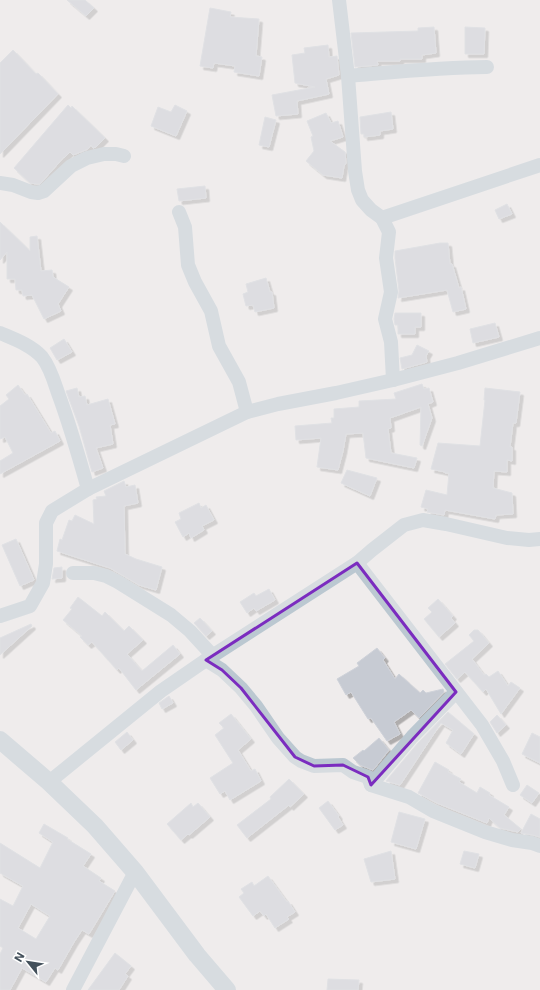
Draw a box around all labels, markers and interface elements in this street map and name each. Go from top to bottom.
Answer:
north arrow [8,942,48,982]
text: N [11,950,27,964]

